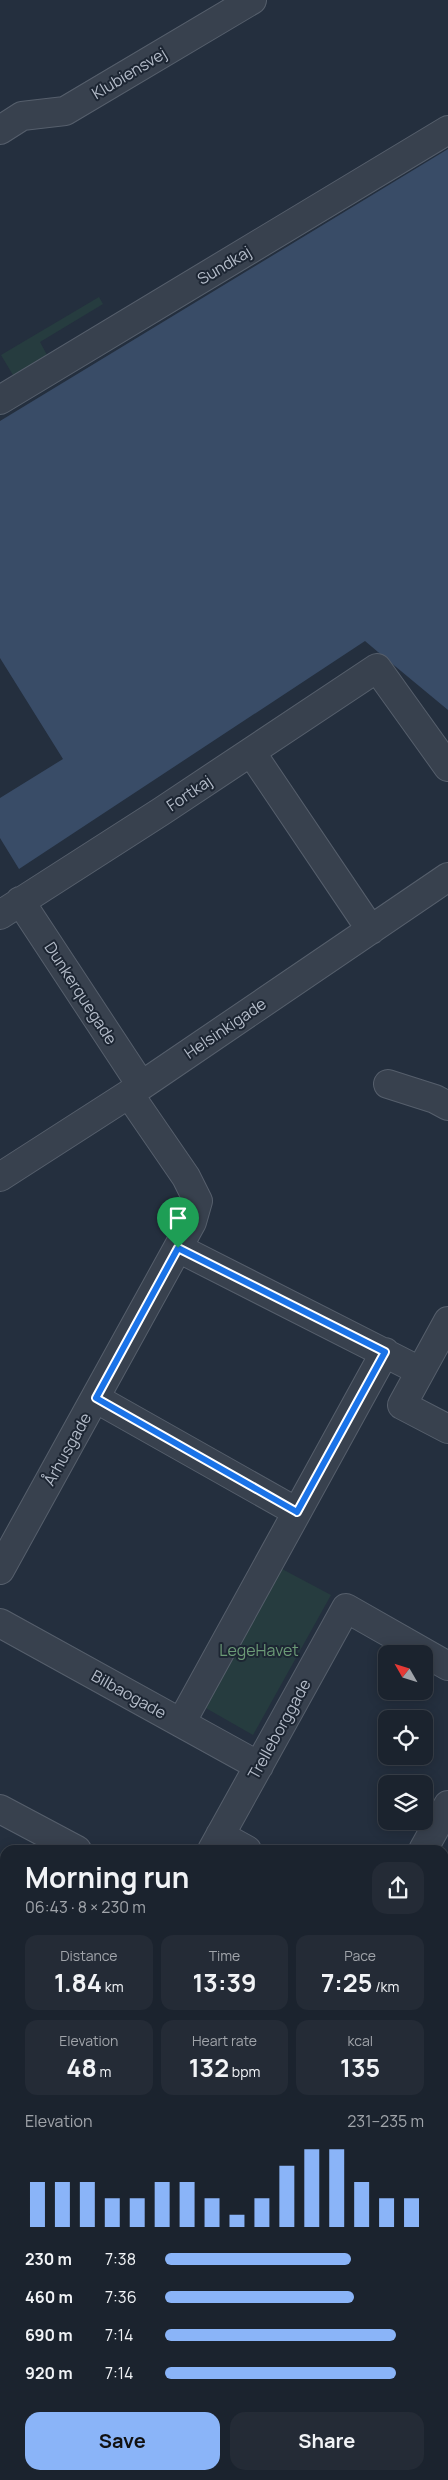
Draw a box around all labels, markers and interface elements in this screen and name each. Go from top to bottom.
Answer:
street label: Klubiensvej [87,42,171,104]
street label: Sundkaj [193,240,255,290]
street label: Fortkaj [162,770,216,816]
street label: Dunkerquegade [40,937,122,1049]
street label: Helsinkigade [180,992,270,1064]
pin [157,1197,199,1248]
icon: arrive [164,1204,192,1232]
street label: Århusgade [38,1408,96,1490]
park label: LegeHavet [219,1639,299,1661]
north arrow [378,1645,432,1700]
map controls [378,1645,433,1830]
street label: Bilbaogade [88,1664,170,1724]
street label: Trelleborggade [242,1675,316,1783]
button: locate [378,1710,433,1765]
button: layers [378,1775,433,1830]
text: Morning run [25,1858,189,1896]
button: share [372,1862,424,1914]
text: 06:43 · 8 × 230 m [25,1896,146,1918]
text: Distance [60,1946,118,1965]
text: Time [209,1946,240,1965]
text: Pace [344,1946,376,1965]
text: 1.84 [54,1965,102,2000]
text: 13:39 [192,1965,257,2000]
text: 7:25 [321,1965,372,2000]
text: km [102,1977,124,1996]
text: /km [372,1977,399,1996]
text: Elevation [59,2031,118,2050]
text: Heart rate [192,2031,257,2050]
text: kcal [347,2031,373,2050]
text: 48 [66,2050,97,2085]
text: 132 [189,2050,229,2085]
text: 135 [340,2050,380,2085]
text: m [97,2062,111,2081]
text: bpm [229,2062,260,2081]
text: Elevation [25,2110,93,2132]
text: 231–235 m [347,2110,424,2132]
text: 230 m [25,2248,72,2270]
text: 7:38 [105,2248,136,2270]
text: 460 m [25,2286,73,2308]
text: 7:36 [105,2286,137,2308]
text: 690 m [25,2324,73,2346]
text: 7:14 [105,2324,134,2346]
text: 920 m [25,2362,73,2384]
text: 7:14 [105,2362,134,2384]
button: Save [25,2412,220,2470]
button: Share [230,2412,424,2470]

